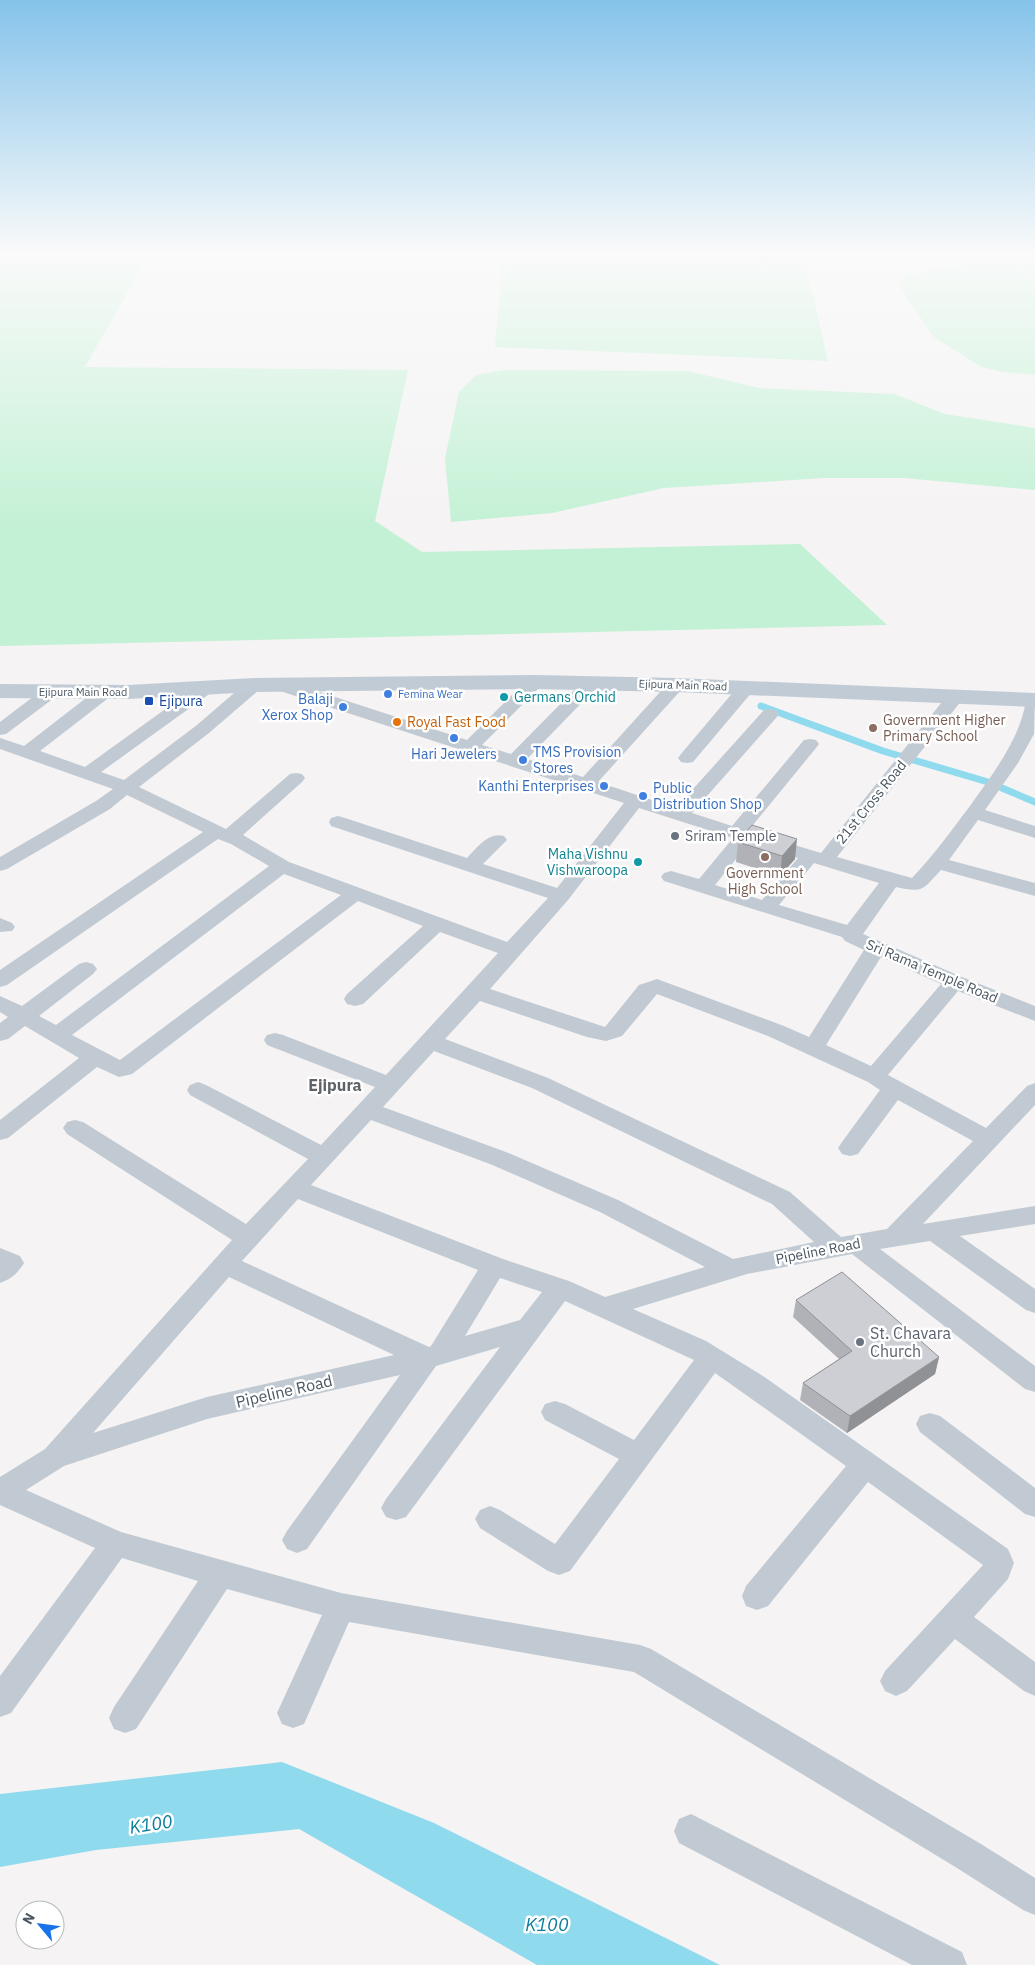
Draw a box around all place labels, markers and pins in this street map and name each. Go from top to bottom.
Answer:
place label: Femina Wear [398,687,463,701]
marker: Femina Wear [382,688,394,700]
place label: Germans Orchid [514,688,616,706]
place label: Balaji Xerox Shop [262,690,333,724]
marker: Germans Orchid [498,691,510,703]
place label: Ejipura [159,692,203,710]
marker: Ejipura [143,695,155,707]
marker: Balaji Xerox Shop [337,701,349,713]
place label: Government Higher Primary School [883,711,1006,745]
place label: Royal Fast Food [407,713,506,731]
marker: Royal Fast Food [391,716,403,728]
marker: Government Higher Primary School [867,722,879,734]
marker: Hari Jewelers [448,732,460,744]
place label: TMS Provision Stores [533,743,621,777]
place label: Hari Jewelers [411,745,497,763]
marker: TMS Provision Stores [517,754,529,766]
place label: Kanthi Enterprises [478,777,594,795]
place label: Public Distribution Shop [653,779,762,813]
marker: Kanthi Enterprises [598,780,610,792]
marker: Public Distribution Shop [637,790,649,802]
place label: Sriram Temple [685,827,777,845]
marker: Sriram Temple [669,830,681,842]
place label: Maha Vishnu Vishwaroopa [547,845,629,879]
marker: Government High School [759,851,771,863]
marker: Maha Vishnu Vishwaroopa [632,856,644,868]
place label: Government High School [726,864,804,898]
place label: St. Chavara Church [870,1323,952,1361]
marker: St. Chavara Church [854,1336,866,1348]

